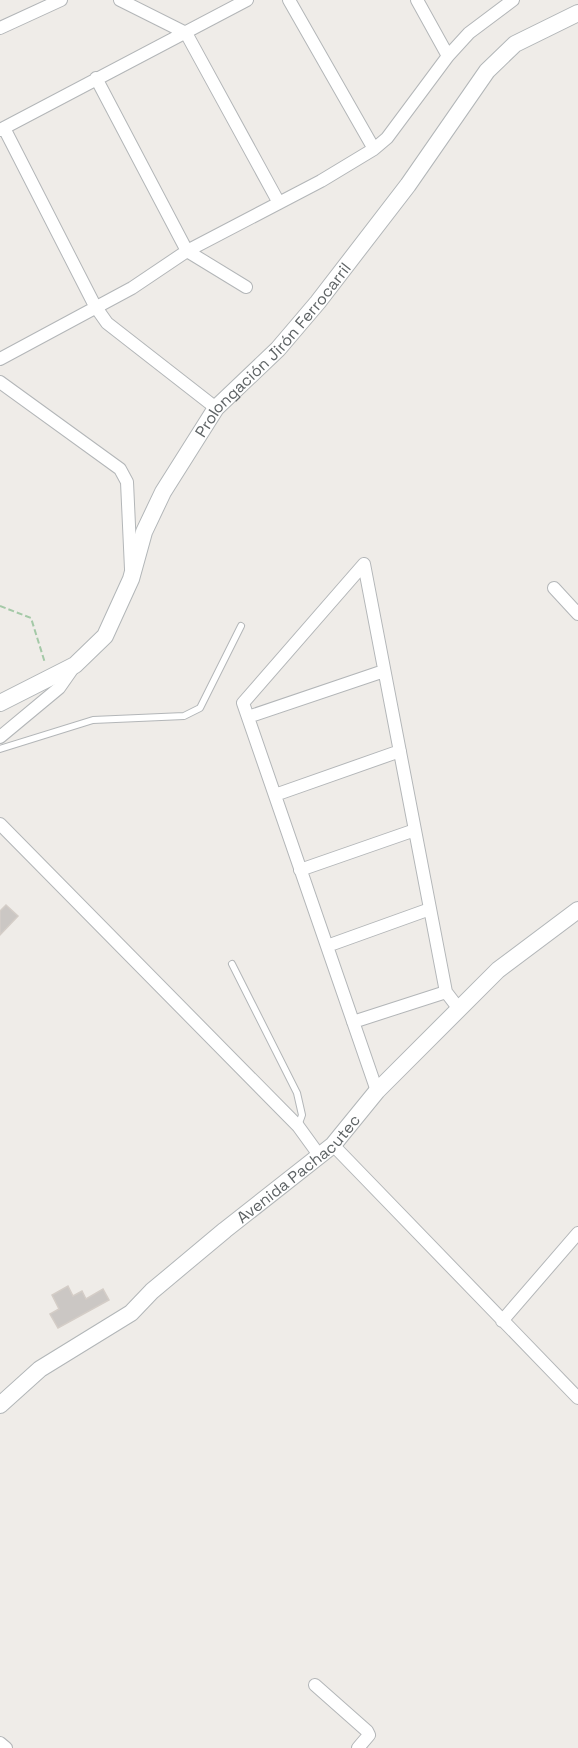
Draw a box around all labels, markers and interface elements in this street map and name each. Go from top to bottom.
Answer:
street label: Prolongación Jirón Ferrocarril [190,258,356,441]
street label: Avenida Pachacutec [232,1110,365,1228]

